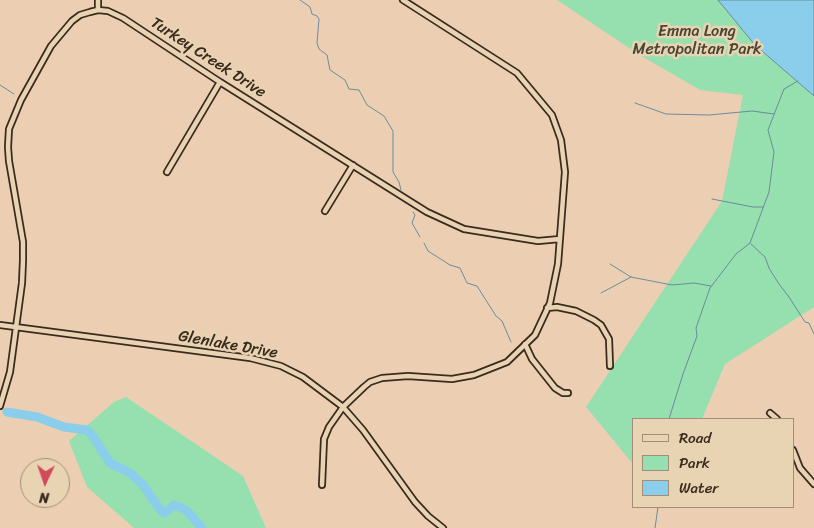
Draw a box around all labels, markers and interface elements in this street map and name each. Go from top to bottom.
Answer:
street label: Turkey Creek Drive [147,14,269,102]
park label: Emma Long Metropolitan Park [633,22,761,60]
street label: Glenlake Drive [177,327,279,363]
legend [632,418,794,508]
text: Road [679,425,711,451]
text: Park [679,450,710,476]
north arrow [20,458,70,508]
text: Water [679,475,719,501]
text: N [39,485,50,510]

